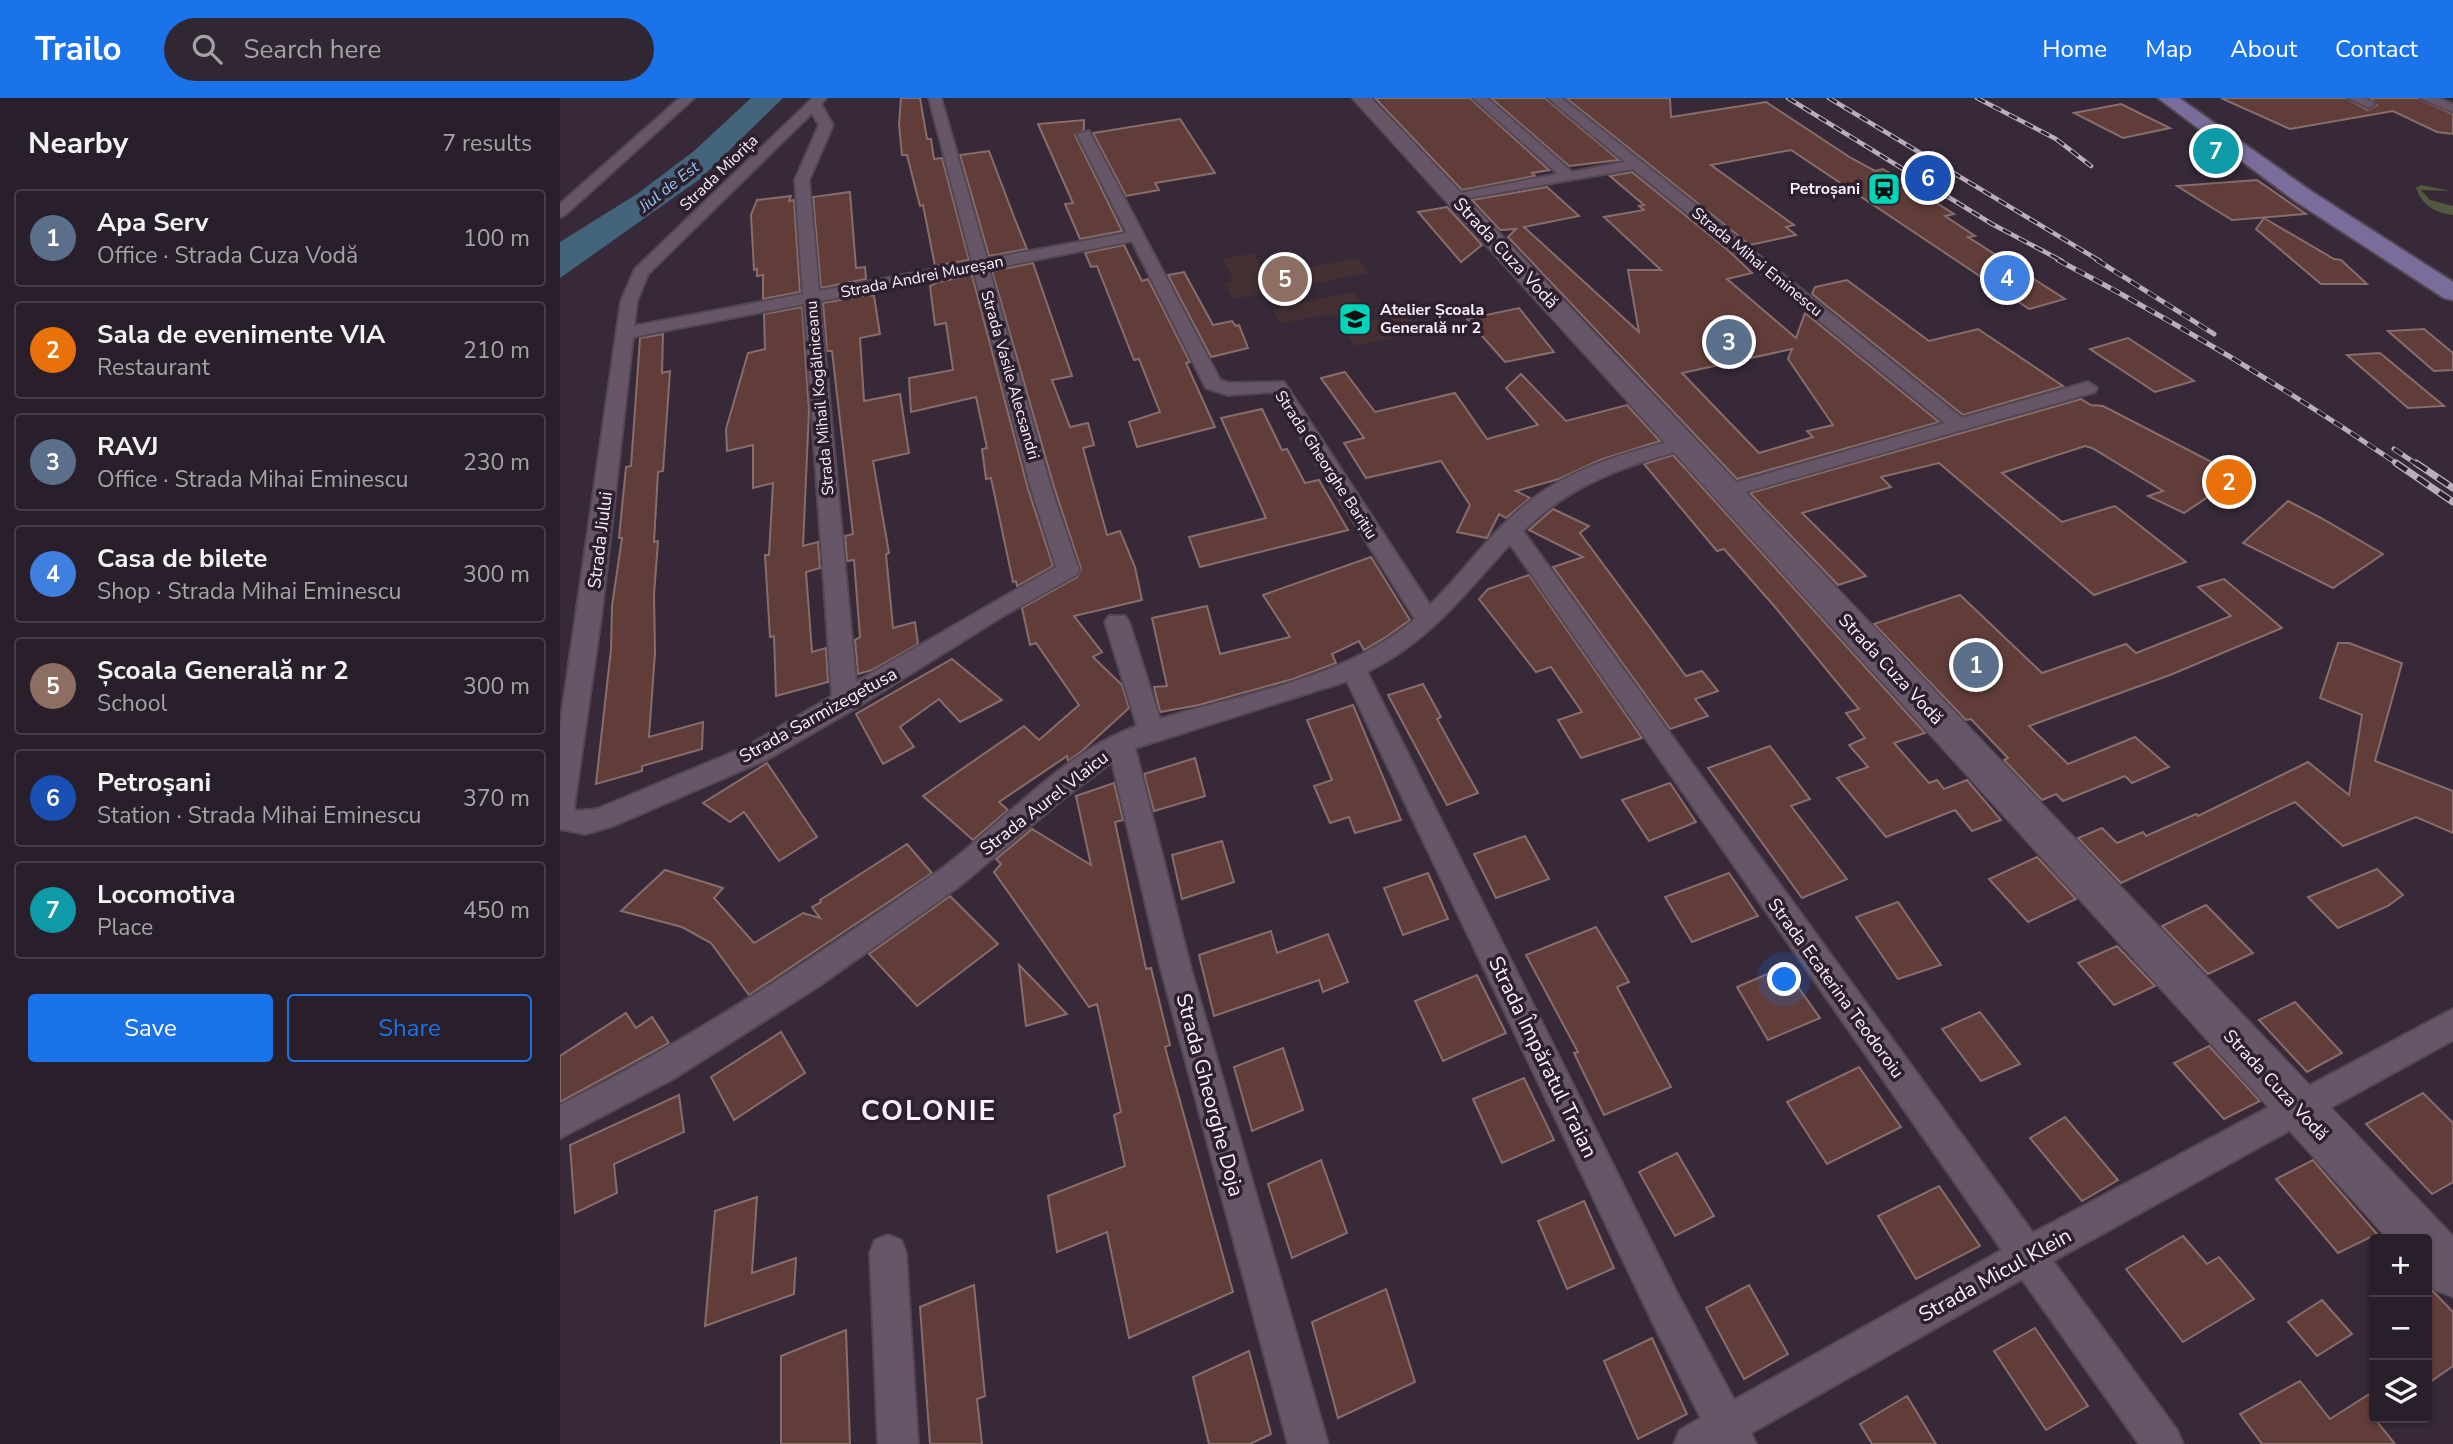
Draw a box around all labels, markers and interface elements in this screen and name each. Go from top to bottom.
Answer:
search box [164,18,654,81]
text: Trailo [35,27,122,72]
icon: search [188,30,226,68]
text: Search here [244,32,381,67]
text: Home [2042,33,2107,65]
text: Map [2145,33,2192,65]
text: About [2230,33,2297,65]
text: Contact [2335,33,2418,65]
text: Nearby [28,123,128,164]
pin: 7 [2193,125,2239,177]
text: 7 results [442,128,532,159]
street label: Strada Miorița [675,130,763,216]
pin: 6 [1905,152,1951,204]
water label: Jiul de Est [633,156,704,218]
station icon: Petroșani [1865,170,1903,208]
place label: Petroșani [1790,178,1860,200]
street label: Strada Cuza Vodă [1448,192,1564,314]
street label: Strada Mihai Eminescu [1687,202,1827,322]
text: Apa Serv [97,205,208,240]
text: 1 [46,223,60,254]
text: 100 m [463,223,530,254]
text: Office · Strada Cuza Vodă [97,240,358,271]
street label: Strada Andrei Mureșan [839,250,1005,304]
pin: 4 [1984,252,2030,304]
pin: 5 [1262,253,1308,305]
street label: Strada Vasile Alecsandri [975,288,1045,462]
place label: Atelier Școala Generală nr 2 [1380,299,1484,339]
street label: Strada Mihail Kogălniceanu [801,300,839,496]
school or university icon: Atelier Școala Generală nr 2 [1336,300,1374,338]
pin: 3 [1706,316,1752,368]
text: Sala de evenimente VIA [97,317,385,352]
text: 2 [46,335,60,366]
text: 210 m [463,335,530,366]
text: Restaurant [97,352,210,383]
street label: Strada Gheorghe Barițiu [1270,386,1382,544]
text: RAVJ [97,429,159,464]
text: 3 [46,447,60,478]
text: 230 m [463,447,530,478]
pin: 2 [2206,456,2252,508]
text: Office · Strada Mihai Eminescu [97,464,408,495]
street label: Strada Jiului [582,490,618,590]
text: Casa de bilete [97,541,267,576]
text: 4 [46,559,60,590]
text: 300 m [463,559,530,590]
text: Shop · Strada Mihai Eminescu [97,576,401,607]
street label: Strada Cuza Vodă [1833,608,1949,730]
pin: 1 [1953,639,1999,691]
text: Școala Generală nr 2 [97,653,349,688]
street label: Strada Sarmizegetusa [735,662,901,768]
text: 5 [46,671,60,702]
text: 300 m [463,671,530,702]
text: School [97,688,167,719]
street label: Strada Aurel Vlaicu [975,745,1113,861]
text: Petroşani [97,765,211,800]
text: 6 [46,783,60,814]
text: 370 m [463,783,530,814]
text: Station · Strada Mihai Eminescu [97,800,421,831]
text: Locomotiva [97,877,235,912]
street label: Strada Ecaterina Teodoroiu [1762,893,1910,1083]
text: 7 [46,895,60,926]
text: 450 m [463,895,530,926]
text: Place [97,912,153,943]
street label: Strada Împăratul Traian [1482,952,1604,1162]
your location [1767,962,1801,996]
street label: Strada Gheorghe Doja [1169,990,1251,1200]
button: Save [28,994,273,1062]
button: Share [287,994,532,1062]
street label: Strada Cuza Vodă [2218,1024,2334,1146]
district label: COLONIE [861,1092,997,1130]
street label: Strada Micul Klein [1914,1221,2076,1329]
map controls [2369,1234,2432,1423]
button: + [2369,1234,2432,1297]
button: − [2369,1297,2432,1360]
button: layers [2369,1360,2432,1423]

